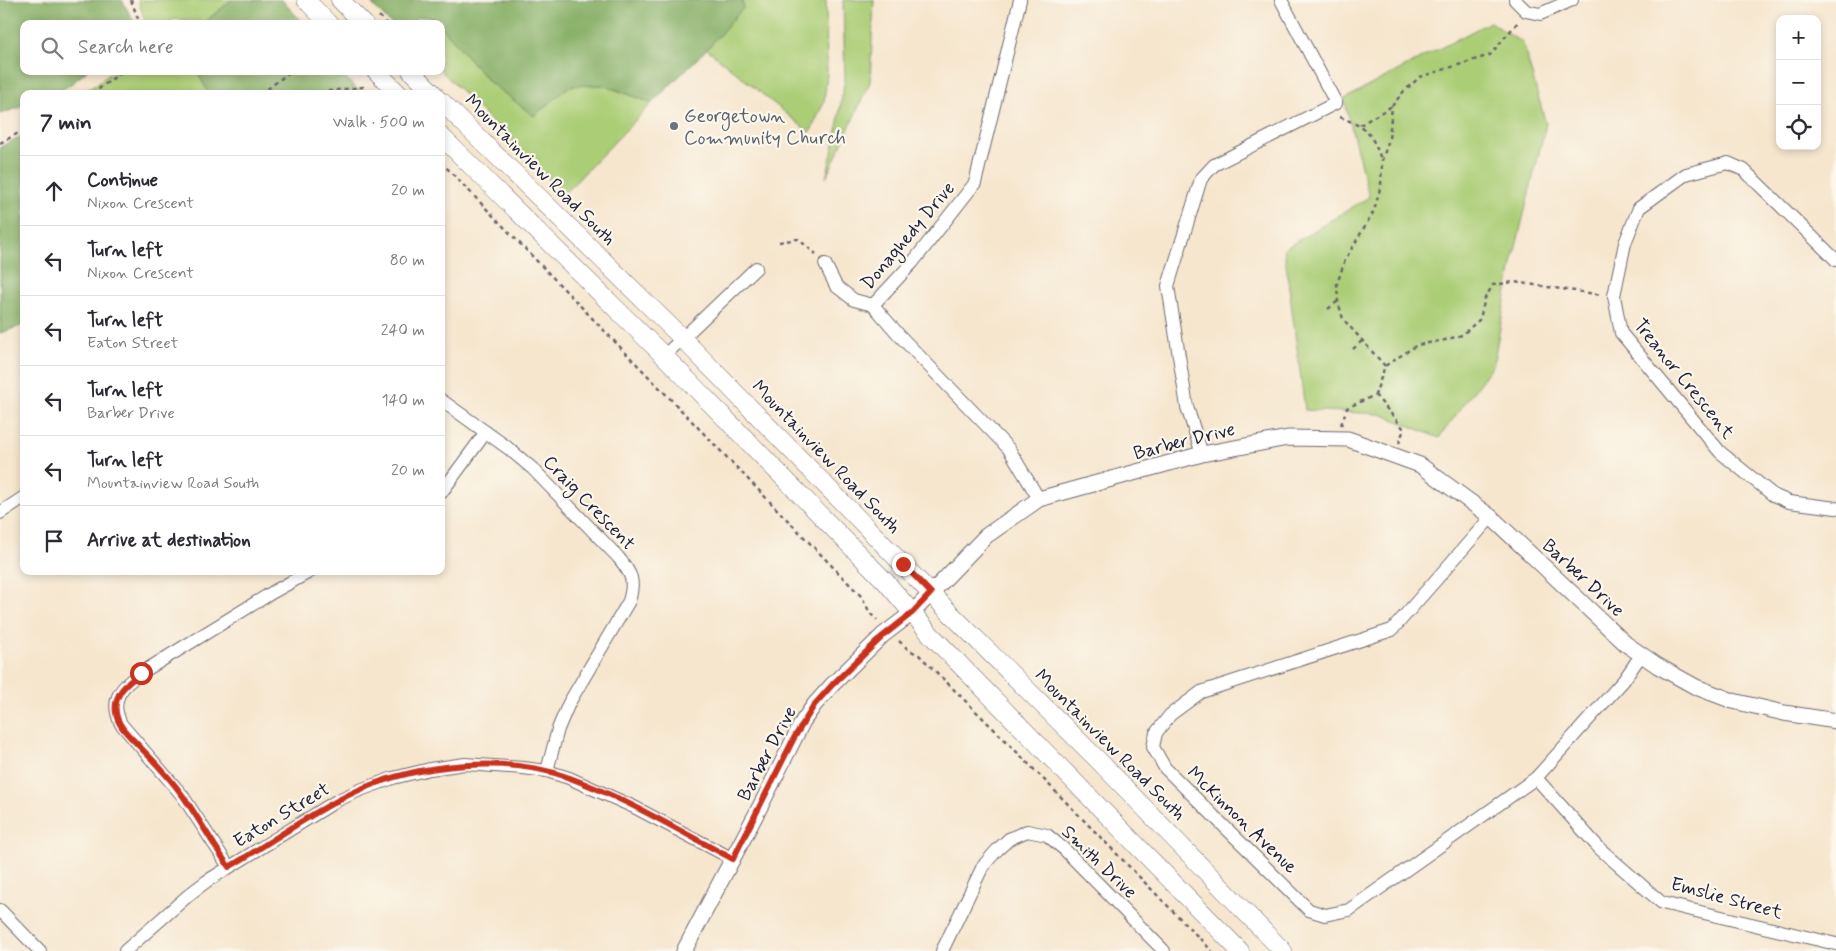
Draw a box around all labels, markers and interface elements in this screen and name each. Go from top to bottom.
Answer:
map controls [1776,15,1821,150]
button: + [1776,15,1821,60]
search box [20,20,445,75]
icon: search [38,34,66,62]
text: Search here [78,35,174,60]
button: − [1776,60,1821,105]
street label: Mountainview Road South [459,89,621,251]
place label: Georgetown Community Church [684,104,846,151]
button: locate [1776,105,1821,150]
text: 7 min [40,109,92,137]
text: Walk · 500 m [333,112,425,133]
marker: Georgetown Community Church [668,120,680,132]
text: Continue [87,168,158,193]
icon: ahead [40,177,68,205]
street label: Donaghedy Drive [855,177,962,297]
text: 20 m [391,180,425,201]
text: Nixon Crescent [87,193,194,214]
text: Turn left [87,238,163,263]
icon: left [40,247,68,275]
text: 80 m [390,250,425,271]
text: Nixon Crescent [87,263,194,284]
text: Turn left [87,308,163,333]
street label: Treanor Crescent [1628,314,1740,444]
icon: left [40,317,68,345]
text: 240 m [381,320,425,341]
text: Eaton Street [87,333,178,354]
street label: Mountainview Road South [746,375,906,539]
text: Turn left [87,378,163,403]
icon: left [40,387,68,415]
text: 140 m [381,390,425,411]
text: Barber Drive [87,403,175,424]
street label: Barber Drive [1131,417,1238,466]
text: Turn left [87,448,163,473]
street label: Craig Crescent [536,450,641,557]
icon: left [40,457,68,485]
text: 20 m [391,460,425,481]
text: Mountainview Road South [87,473,259,494]
icon: arrive [40,527,68,555]
text: Arrive at destination [87,528,251,553]
street label: Barber Drive [1536,533,1630,623]
route end [892,553,915,576]
route start [130,662,153,685]
street label: Mountainview Road South [1029,664,1191,826]
street label: Barber Drive [732,702,803,806]
street label: McKinnon Avenue [1181,761,1303,879]
street label: Eaton Street [229,777,335,854]
street label: Smith Drive [1056,820,1142,904]
street label: Emslie Street [1668,872,1785,925]

